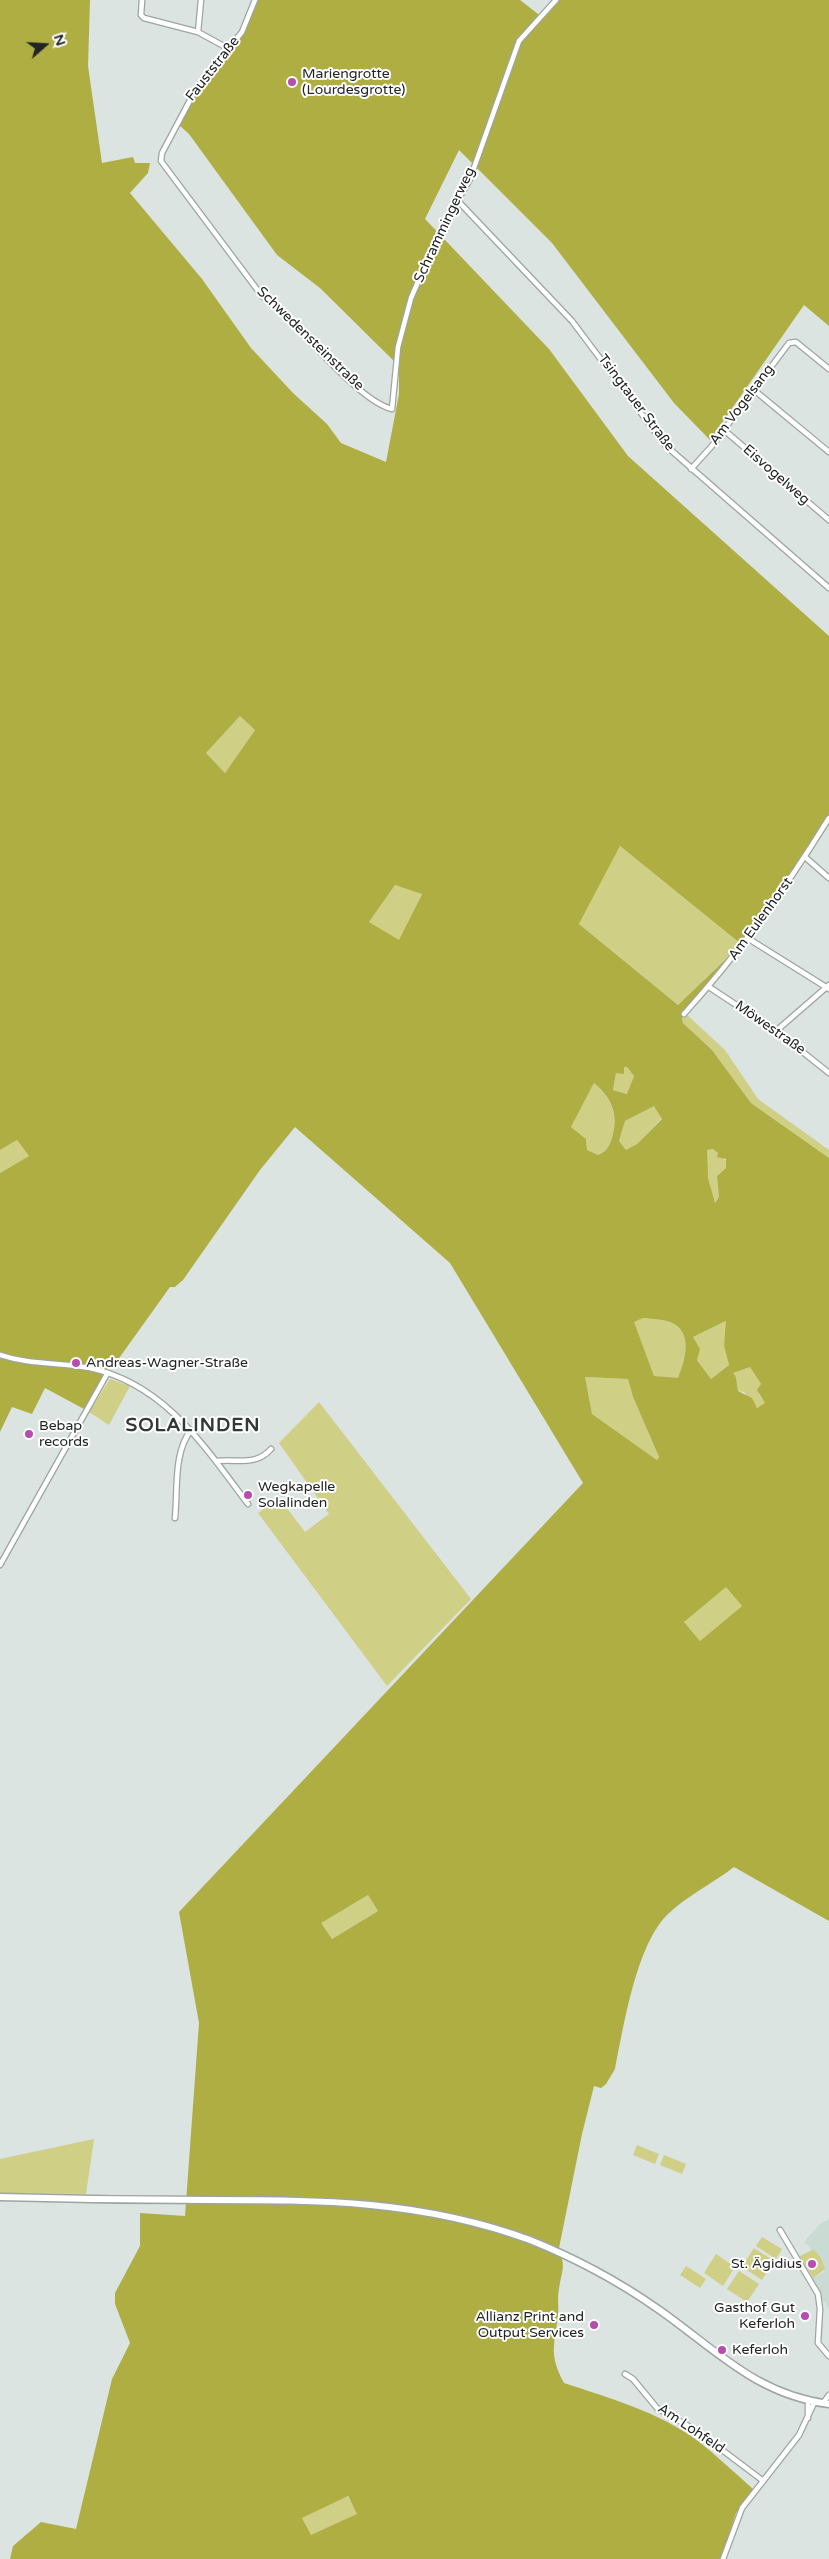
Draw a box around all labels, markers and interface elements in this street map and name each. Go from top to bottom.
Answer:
north arrow [20,20,70,70]
text: N [50,32,70,48]
street label: Fauststraße [183,33,243,105]
place label: Mariengrotte (Lourdesgrotte) [302,66,405,98]
marker: Mariengrotte (Lourdesgrotte) [286,76,298,88]
street label: Schrammingerweg [411,165,479,285]
street label: Schwedensteinstraße [253,284,367,394]
street label: Tsingtauer Straße [594,351,678,455]
street label: Am Vogelsang [706,361,778,449]
street label: Eisvogelweg [739,441,813,509]
street label: Am Eulenhorst [725,874,797,964]
street label: Möwestraße [731,998,809,1058]
place label: Andreas-Wagner-Straße [86,1355,248,1371]
marker: Andreas-Wagner-Straße [70,1357,82,1369]
district label: SOLALINDEN [124,1415,262,1437]
place label: Bebap records [39,1418,89,1450]
marker: Bebap records [23,1428,35,1440]
place label: Wegkapelle Solalinden [258,1479,335,1511]
marker: Wegkapelle Solalinden [242,1489,254,1501]
place label: St. Ägidius [731,2256,802,2272]
marker: St. Ägidius [806,2258,818,2270]
place label: Gasthof Gut Keferloh [714,2300,795,2332]
place label: Allianz Print and Output Services [475,2309,584,2342]
marker: Gasthof Gut Keferloh [799,2310,811,2322]
marker: Allianz Print and Output Services [588,2319,600,2331]
place label: Keferloh [732,2342,788,2358]
marker: Keferloh [716,2344,728,2356]
street label: Am Lohfeld [654,2401,728,2457]

